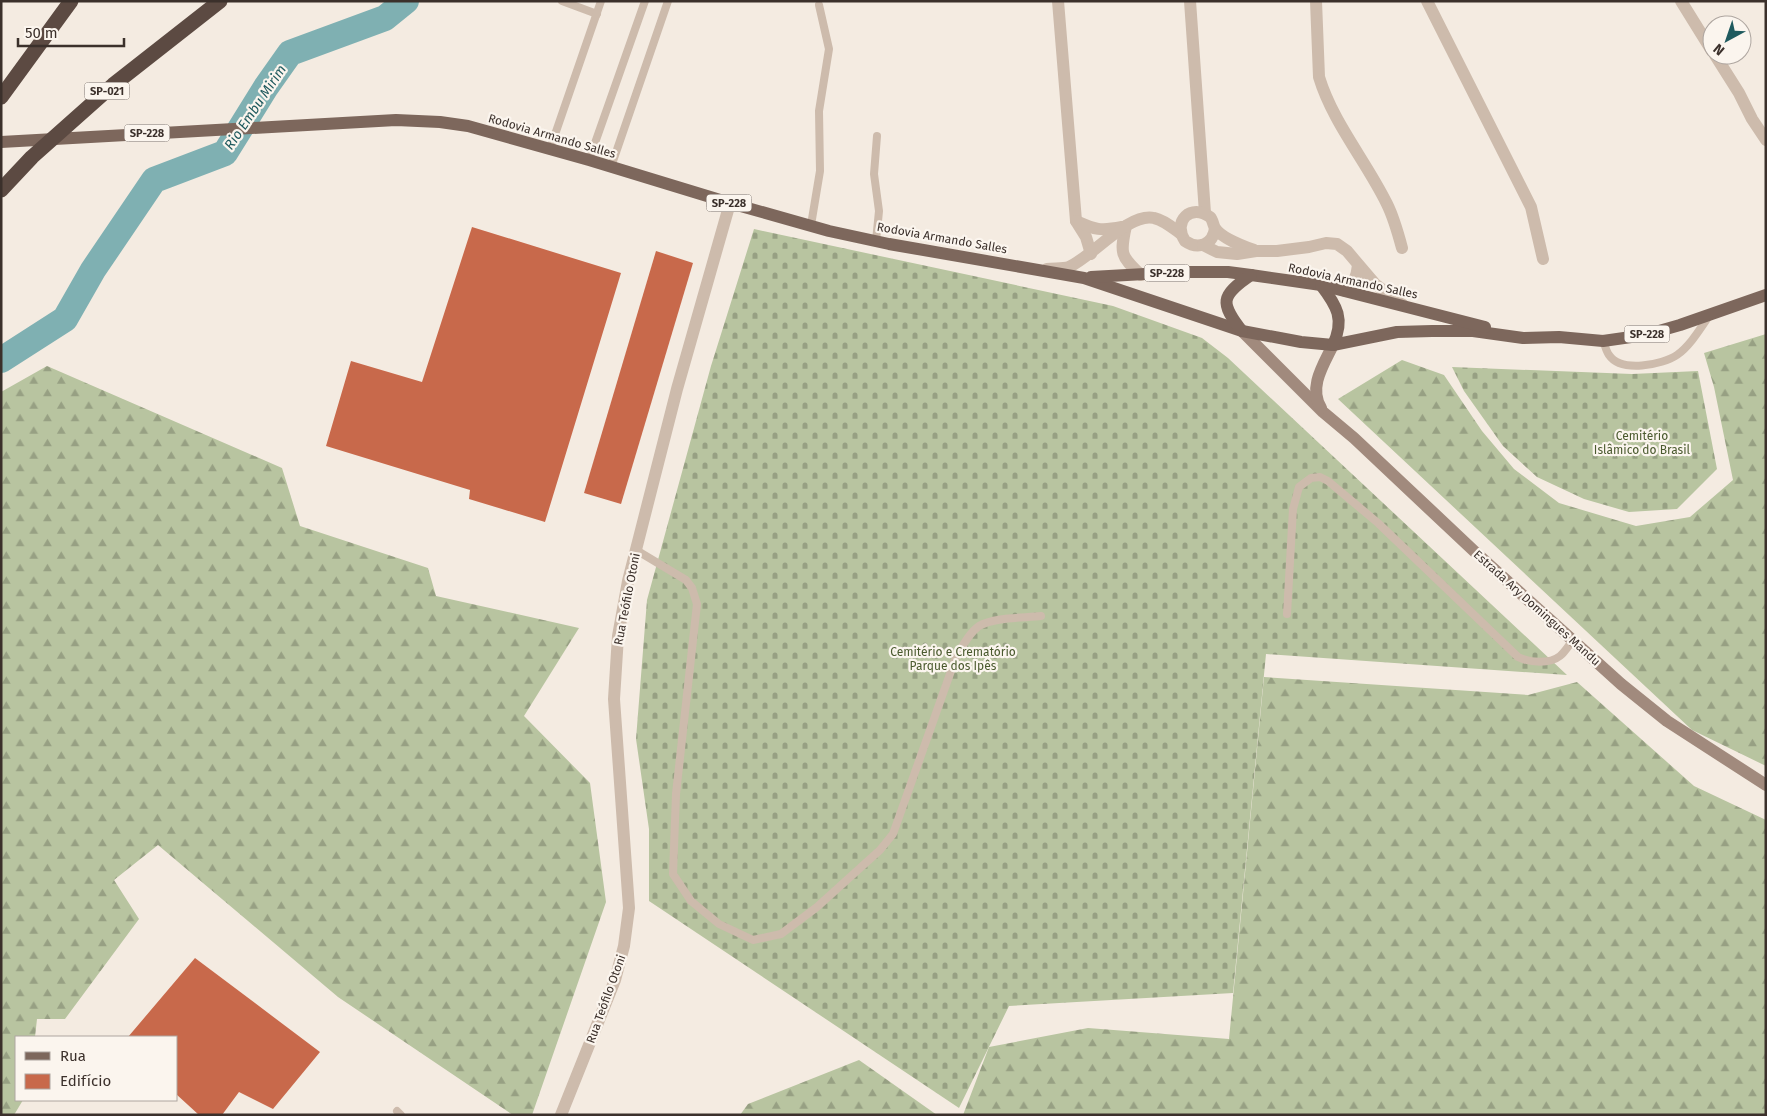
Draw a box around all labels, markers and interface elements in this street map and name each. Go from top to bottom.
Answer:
scale bar [18,15,124,47]
north arrow [1702,15,1752,65]
text: 50 m [25,24,58,42]
text: N [1710,40,1728,59]
water label: Rio Embu Mirim [221,62,290,153]
road number: SP-021 [84,82,130,100]
street label: Rodovia Armando Salles [487,111,618,161]
road number: SP-228 [124,125,170,142]
road number: SP-228 [706,194,752,212]
street label: Rodovia Armando Salles [876,220,1009,256]
street label: Rodovia Armando Salles [1287,260,1419,302]
road number: SP-228 [1144,264,1190,282]
road number: SP-228 [1624,326,1670,342]
park label: Cemitério Islâmico do Brasil [1594,429,1691,457]
street label: Estrada Ary Domingues Mandu [1471,547,1603,669]
street label: Rua Teófilo Otoni [611,552,643,646]
park label: Cemitério e Crematório Parque dos Ipês [890,645,1016,673]
street label: Rua Teófilo Otoni [583,953,629,1045]
legend [15,1036,178,1101]
text: Rua [60,1047,86,1065]
text: Edifício [60,1072,111,1090]

